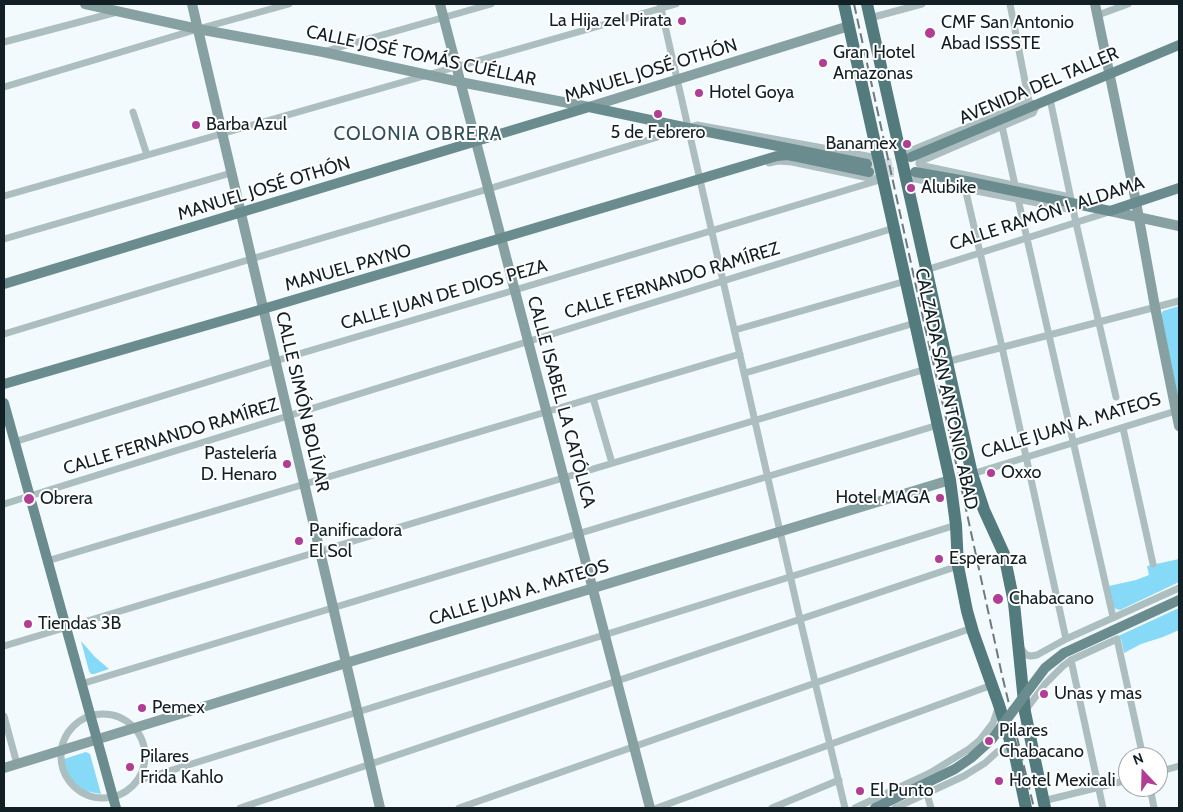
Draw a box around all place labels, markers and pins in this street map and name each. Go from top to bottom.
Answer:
place label: La Hija zel Pirata [549,10,672,32]
place label: CMF San Antonio Abad ISSSTE [941,12,1074,54]
marker: La Hija zel Pirata [676,15,688,27]
marker: CMF San Antonio Abad ISSSTE [923,26,937,40]
place label: Gran Hotel Amazonas [833,42,915,84]
marker: Gran Hotel Amazonas [817,57,829,69]
place label: Hotel Goya [709,82,794,104]
marker: Hotel Goya [693,87,705,99]
marker: 5 de Febrero [652,108,664,120]
place label: Barba Azul [206,114,287,136]
marker: Barba Azul [190,119,202,131]
place label: 5 de Febrero [611,122,705,144]
place label: Banamex [825,133,897,155]
marker: Banamex [901,138,913,150]
place label: Alubike [921,177,976,199]
marker: Alubike [905,182,917,194]
place label: Pastelería D. Henaro [201,443,277,486]
marker: Pastelería D. Henaro [281,458,293,470]
place label: Oxxo [1001,462,1041,484]
marker: Oxxo [985,467,997,479]
place label: Hotel MAGA [836,487,930,509]
place label: Obrera [40,488,93,510]
marker: Obrera [22,492,36,506]
marker: Hotel MAGA [934,492,946,504]
place label: Panificadora El Sol [309,520,402,562]
marker: Panificadora El Sol [293,535,305,547]
place label: Esperanza [949,548,1027,570]
marker: Esperanza [933,553,945,565]
place label: Chabacano [1009,588,1094,610]
marker: Chabacano [991,592,1005,606]
place label: Tiendas 3B [38,613,121,635]
marker: Tiendas 3B [22,618,34,630]
place label: Unas y mas [1054,683,1142,705]
marker: Unas y mas [1038,688,1050,700]
place label: Pemex [152,697,205,719]
marker: Pemex [136,702,148,714]
place label: Pilares Chabacano [999,720,1084,762]
marker: Pilares Chabacano [983,735,995,747]
place label: Pilares Frida Kahlo [140,746,223,789]
marker: Pilares Frida Kahlo [124,761,136,773]
place label: Hotel Mexicali [1009,770,1115,792]
marker: Hotel Mexicali [993,775,1005,787]
place label: El Punto [870,780,934,802]
marker: El Punto [854,785,866,797]

